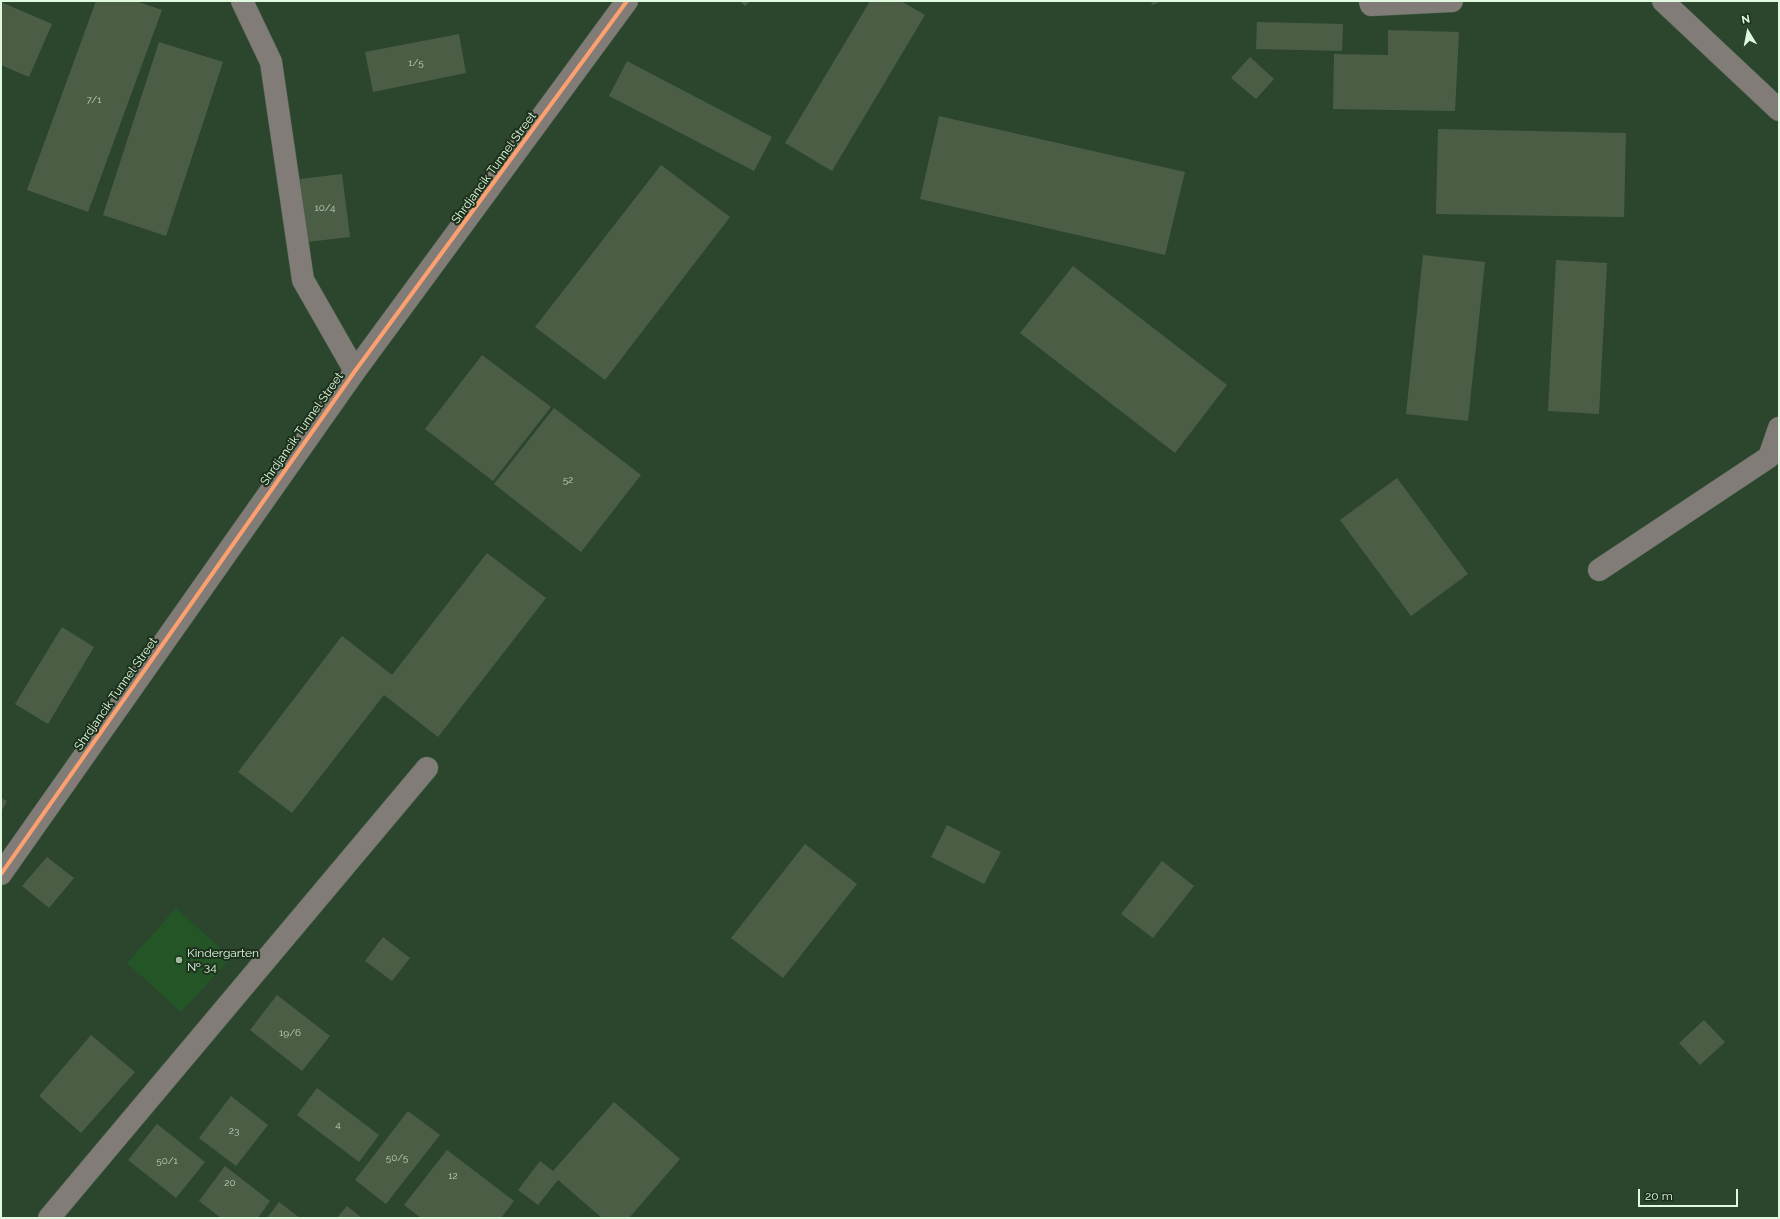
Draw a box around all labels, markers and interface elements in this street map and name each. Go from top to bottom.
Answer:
north arrow [1728,12,1768,52]
text: N [1741,13,1751,27]
house number: 1/5 [408,57,424,69]
house number: 7/1 [87,94,101,106]
street label: Shrdjancik Tunnel Street [449,109,539,227]
house number: 10/4 [315,202,335,214]
street label: Shrdjancik Tunnel Street [257,370,347,488]
house number: 52 [563,474,573,486]
street label: Shrdjancik Tunnel Street [71,635,161,753]
place label: Kindergarten № 34 [187,946,259,974]
marker: Kindergarten № 34 [174,955,184,965]
house number: 19/6 [279,1027,301,1039]
house number: 4 [335,1119,341,1131]
house number: 23 [229,1125,239,1137]
house number: 50/5 [386,1152,408,1164]
house number: 50/1 [156,1155,178,1167]
house number: 12 [448,1170,458,1182]
house number: 20 [224,1177,236,1189]
scale bar [1640,1181,1740,1207]
text: 20 m [1645,1189,1673,1203]

